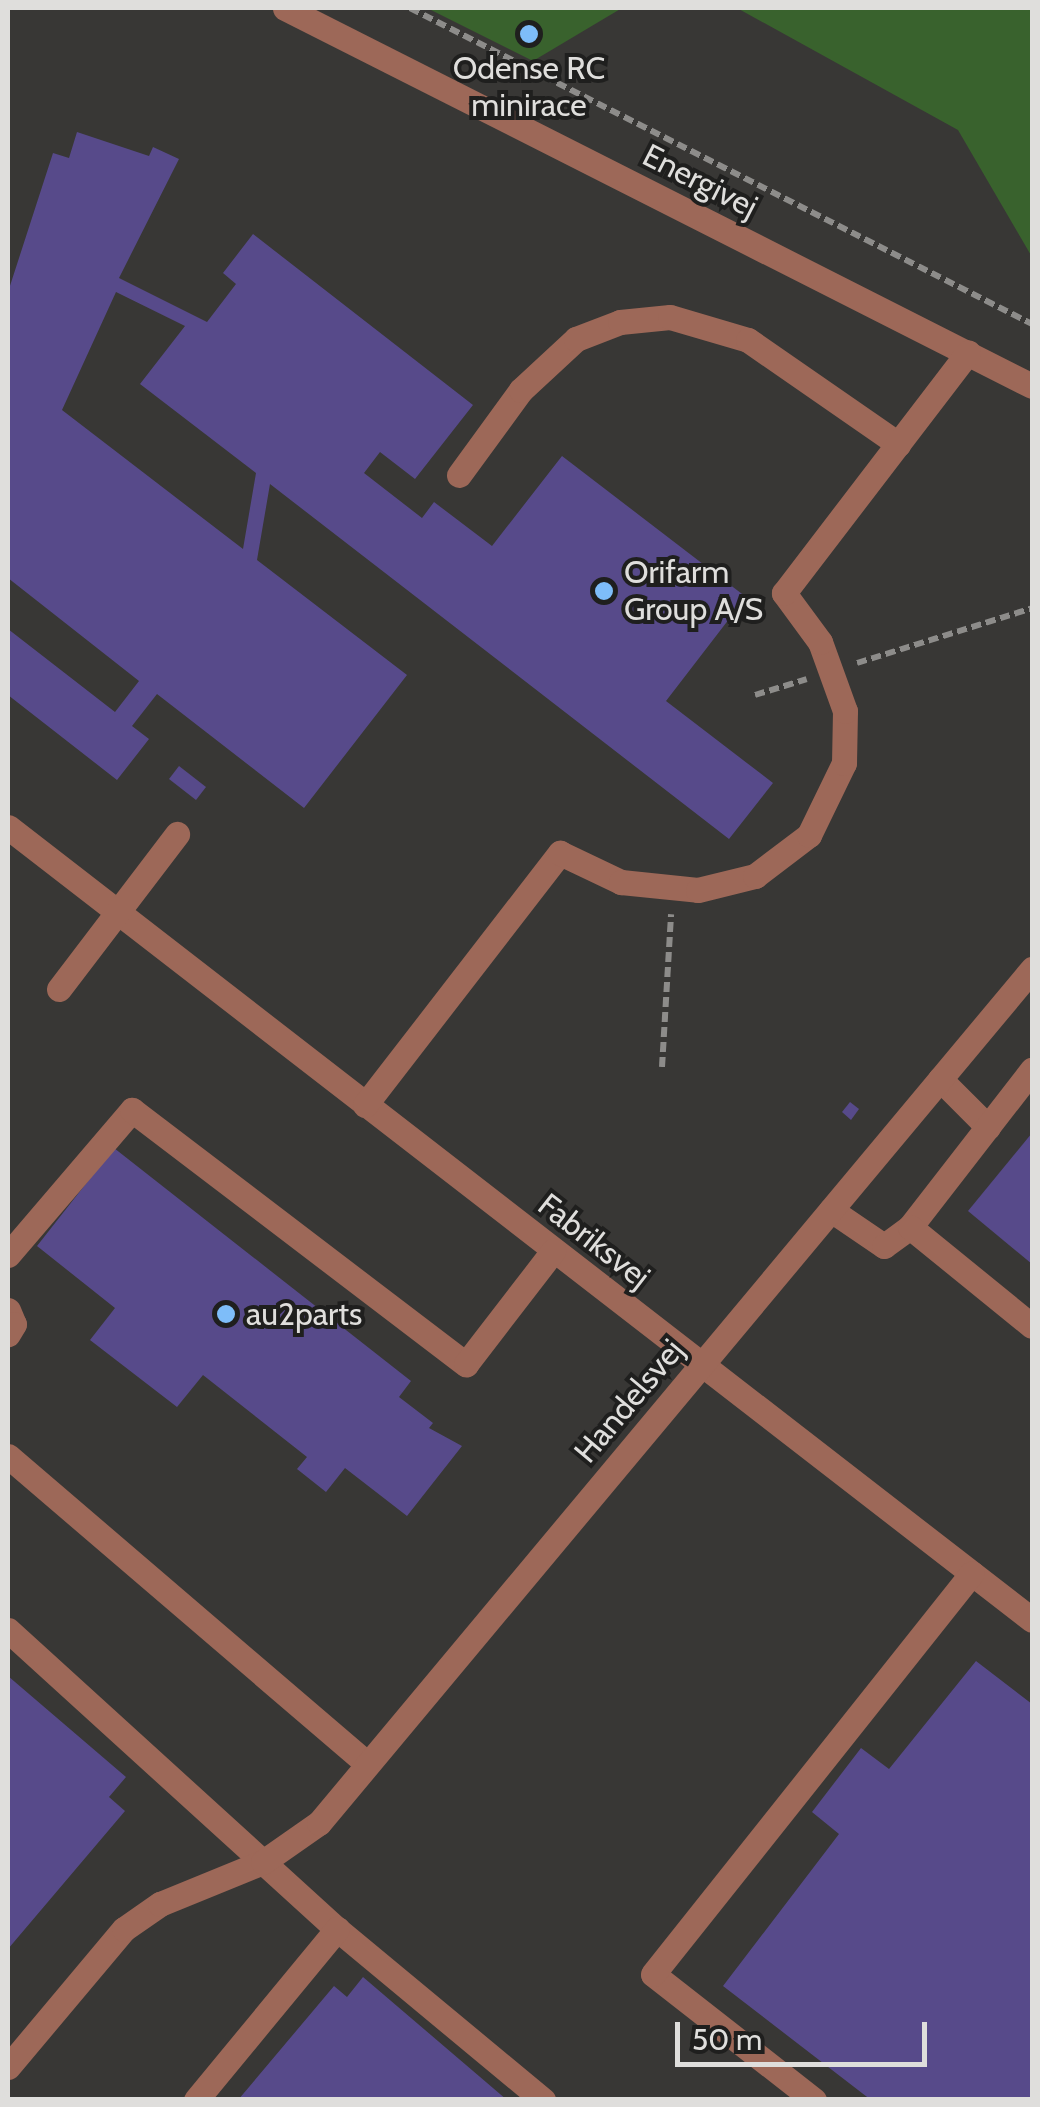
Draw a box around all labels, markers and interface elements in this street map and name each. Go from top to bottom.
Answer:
marker: Odense RC minirace [518,23,540,45]
place label: Odense RC minirace [453,50,605,125]
street label: Energivej [636,136,764,226]
place label: Orifarm Group A/S [624,554,763,629]
marker: Orifarm Group A/S [593,580,615,602]
street label: Fabriksvej [531,1186,657,1296]
place label: au2parts [246,1295,362,1333]
marker: au2parts [215,1303,237,1325]
street label: Handelsvej [566,1332,692,1470]
scale bar [680,2002,932,2064]
text: 50 m [692,2021,762,2058]

